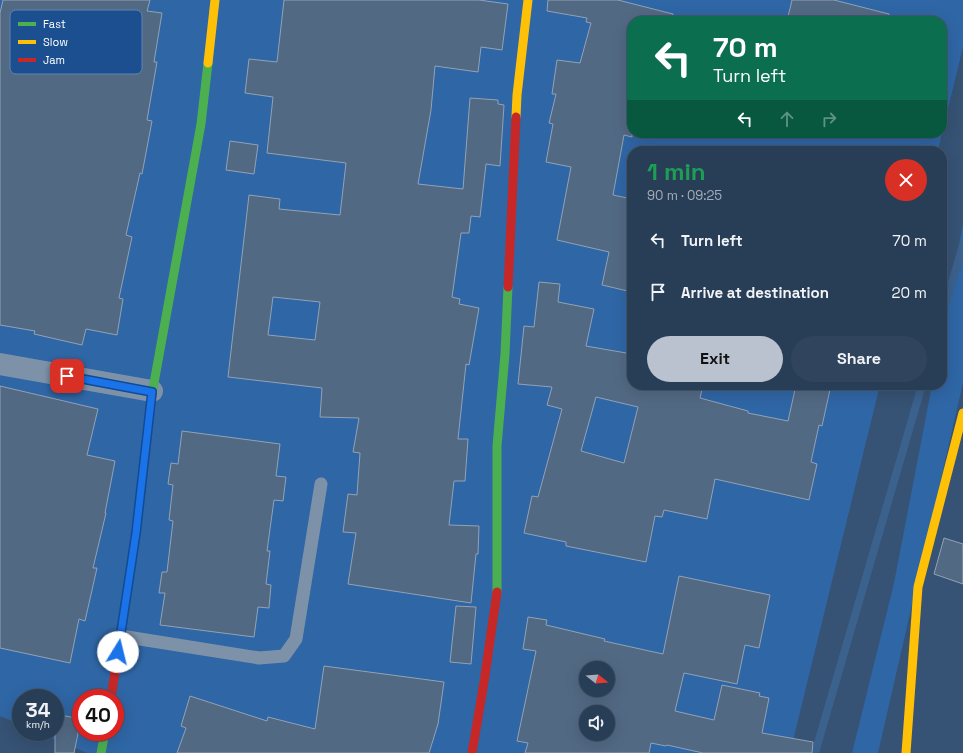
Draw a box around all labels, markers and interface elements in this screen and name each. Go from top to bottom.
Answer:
legend [10,10,142,74]
text: Fast [43,17,66,31]
text: 70 m [713,29,778,65]
icon: left [647,32,699,84]
text: Slow [43,35,68,49]
text: Jam [43,53,65,67]
text: Turn left [713,64,786,87]
icon: left [734,108,756,130]
icon: ahead [776,108,798,130]
icon: right [818,108,840,130]
text: 1 min [647,156,706,187]
button: close [885,159,927,201]
text: 90 m · 09:25 [647,187,722,204]
icon: left [647,229,669,251]
text: Turn left [681,231,743,250]
text: 70 m [892,231,927,250]
icon: arrive [647,281,669,303]
text: Arrive at destination [681,283,829,302]
text: 20 m [892,283,927,302]
button: Exit [647,336,783,382]
button: Share [791,336,927,382]
pin [50,359,84,393]
icon: arrive [56,365,78,387]
position arrow [97,631,139,673]
north arrow [579,661,615,697]
map controls [579,661,615,741]
speed limit sign: 40 [72,689,124,741]
text: 34 [26,697,50,723]
button: sound [579,705,615,741]
text: km/h [26,718,50,731]

